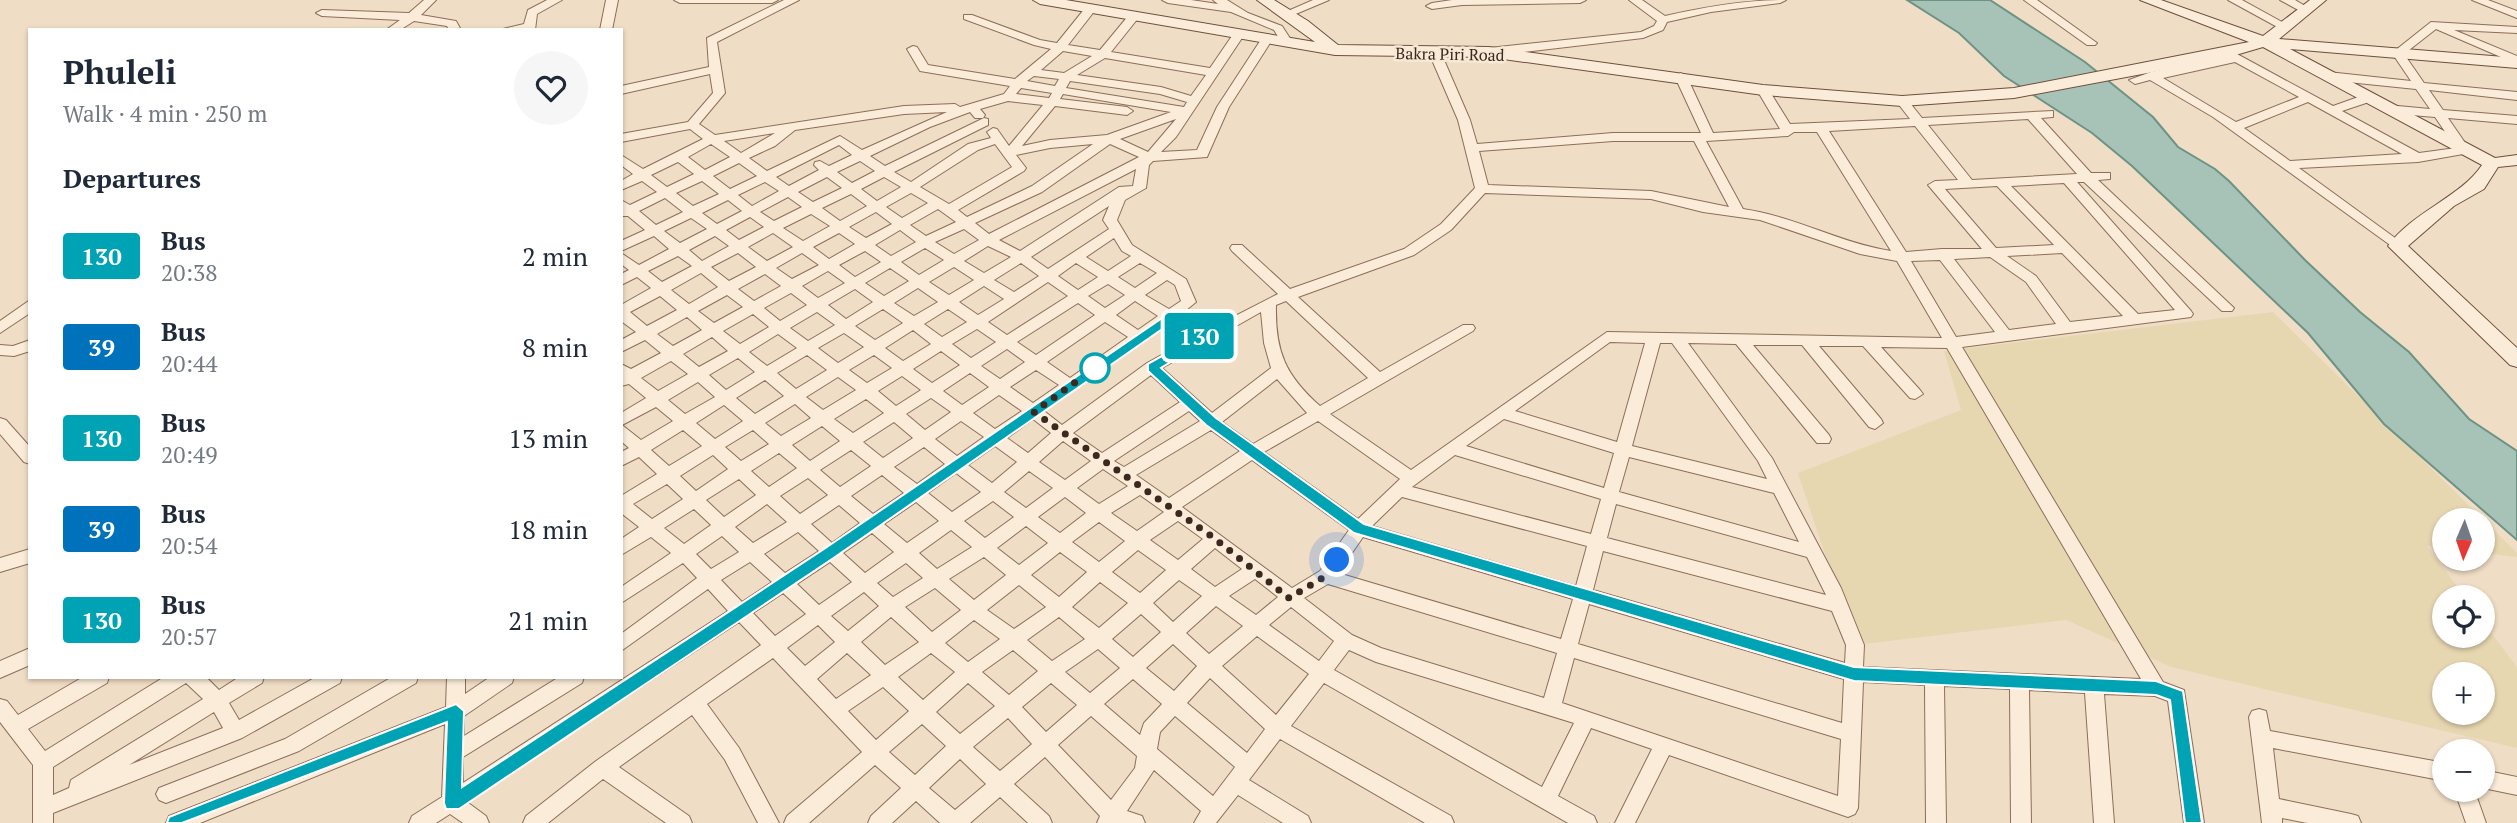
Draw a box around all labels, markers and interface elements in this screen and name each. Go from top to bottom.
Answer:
street label: Bakra Piri Road [1395,42,1505,66]
text: Phuleli [63,50,176,93]
button: heart [514,51,588,125]
text: Walk · 4 min · 250 m [63,98,267,129]
text: Departures [63,161,201,195]
text: Bus [161,223,206,257]
text: 2 min [522,239,588,273]
text: 130 [81,240,122,272]
text: 20:38 [161,257,218,288]
line badge: 130 [1159,313,1239,359]
text: Bus [161,314,206,348]
text: 130 [1179,320,1219,352]
text: 8 min [522,330,588,364]
text: 39 [88,331,115,363]
text: 20:44 [161,348,218,379]
unlabelled marker [1080,353,1110,383]
text: Bus [161,405,206,439]
text: 13 min [508,421,588,455]
text: 130 [81,422,122,454]
text: 20:49 [161,439,218,470]
text: Bus [161,496,206,530]
north arrow [2432,508,2496,570]
map controls [2432,508,2495,802]
text: 18 min [508,512,588,546]
text: 39 [88,513,115,545]
text: 20:54 [161,530,218,561]
your location [1319,542,1354,577]
button: locate [2432,585,2495,648]
text: Bus [161,587,206,621]
text: 21 min [508,603,588,637]
text: 130 [81,604,122,636]
text: 20:57 [161,621,218,652]
button: + [2432,662,2495,725]
button: − [2432,739,2495,802]

